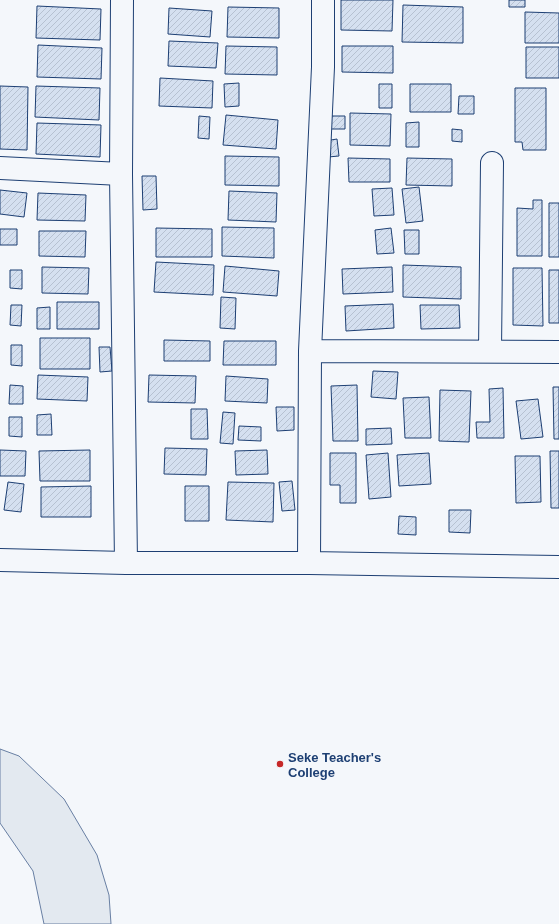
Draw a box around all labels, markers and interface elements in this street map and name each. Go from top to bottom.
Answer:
place label: Seke Teacher's College [288,750,381,780]
marker: Seke Teacher's College [275,759,285,769]

